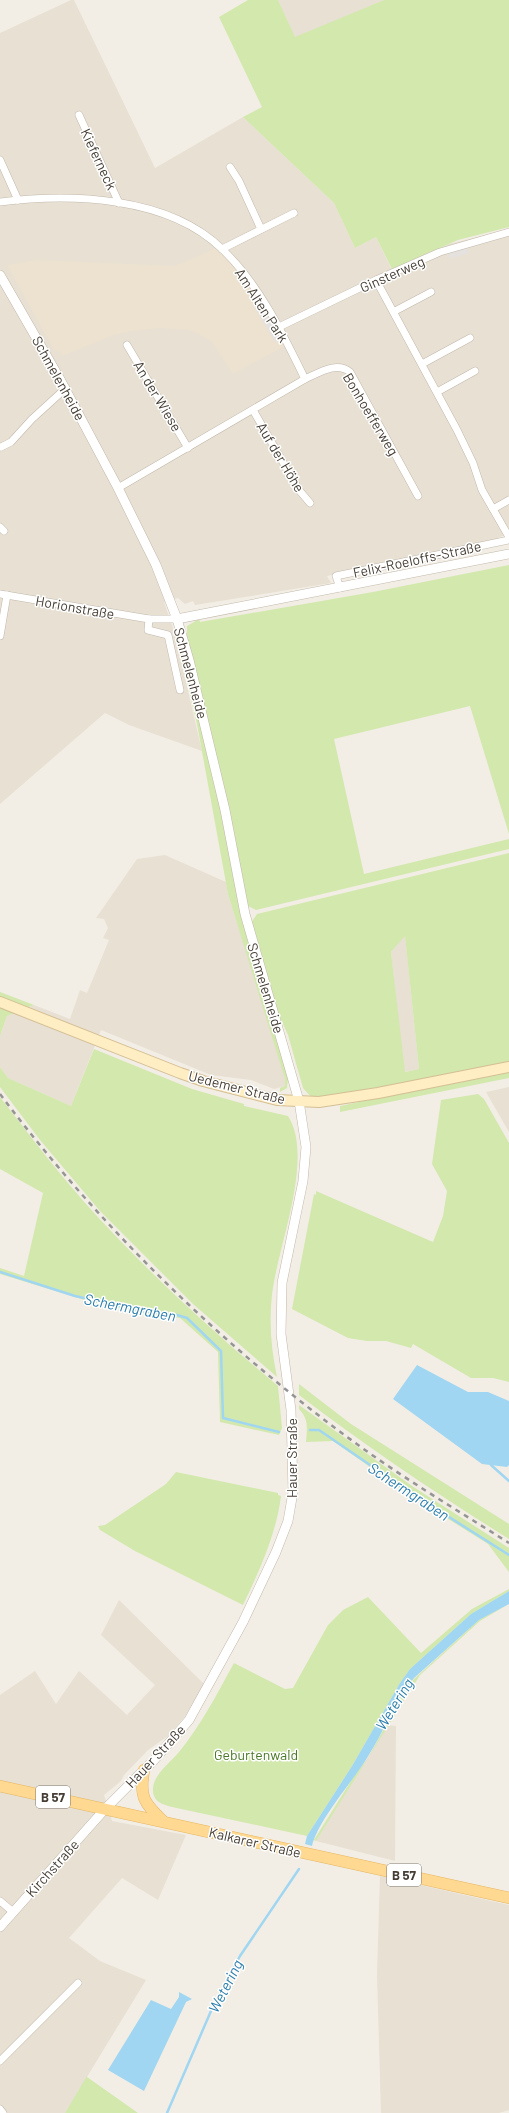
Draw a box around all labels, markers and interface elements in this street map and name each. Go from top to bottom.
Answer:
street label: Kieferneck [77,126,121,192]
street label: Ginsterweg [357,252,427,296]
street label: Am Alten Park [232,265,292,345]
street label: Schmelenheide [29,333,89,423]
street label: An der Wiese [130,358,186,434]
street label: Bonhoefferweg [340,370,402,458]
street label: Auf der Höhe [254,419,308,495]
street label: Felix-Roeloffs-Straße [351,537,483,581]
street label: Horionstraße [34,592,116,622]
street label: Schmelenheide [171,626,211,720]
street label: Schmelenheide [244,941,288,1035]
street label: Uedemer Straße [187,1067,287,1107]
water label: Schermgraben [83,1289,178,1325]
street label: Hauer Straße [283,1418,300,1498]
water label: Schermgraben [365,1458,453,1524]
water label: Wetering [371,1675,417,1733]
street label: Hauer Straße [122,1721,188,1791]
park label: Geburtenwald [214,1746,298,1763]
road number: B 57 [36,1786,70,1808]
street label: Kalkarer Straße [207,1823,303,1861]
street label: Kirchstraße [22,1836,82,1900]
road number: B 57 [387,1864,421,1886]
water label: Wetering [204,1956,246,2016]

